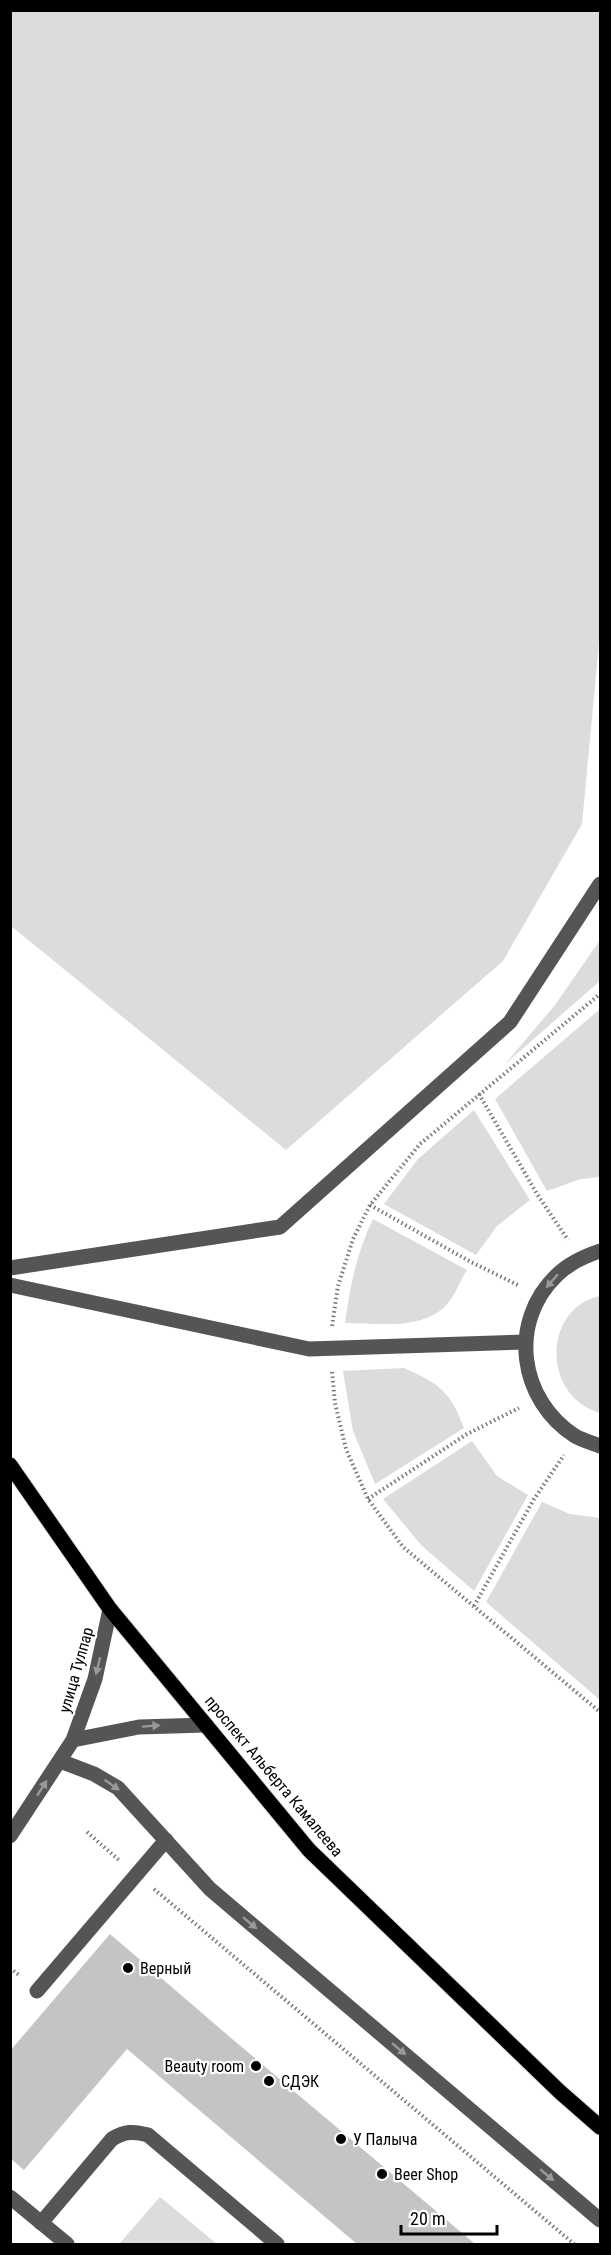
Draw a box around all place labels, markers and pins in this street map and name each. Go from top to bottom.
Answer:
place label: Верный [140,1959,191,1978]
marker: Верный [121,1961,135,1975]
place label: Beauty room [164,2057,244,2076]
marker: Beauty room [249,2059,263,2073]
place label: СДЭК [281,2072,319,2091]
marker: СДЭК [262,2074,276,2088]
place label: У Палыча [353,2130,417,2149]
marker: У Палыча [334,2132,348,2146]
place label: Beer Shop [394,2165,458,2184]
marker: Beer Shop [375,2167,389,2181]

